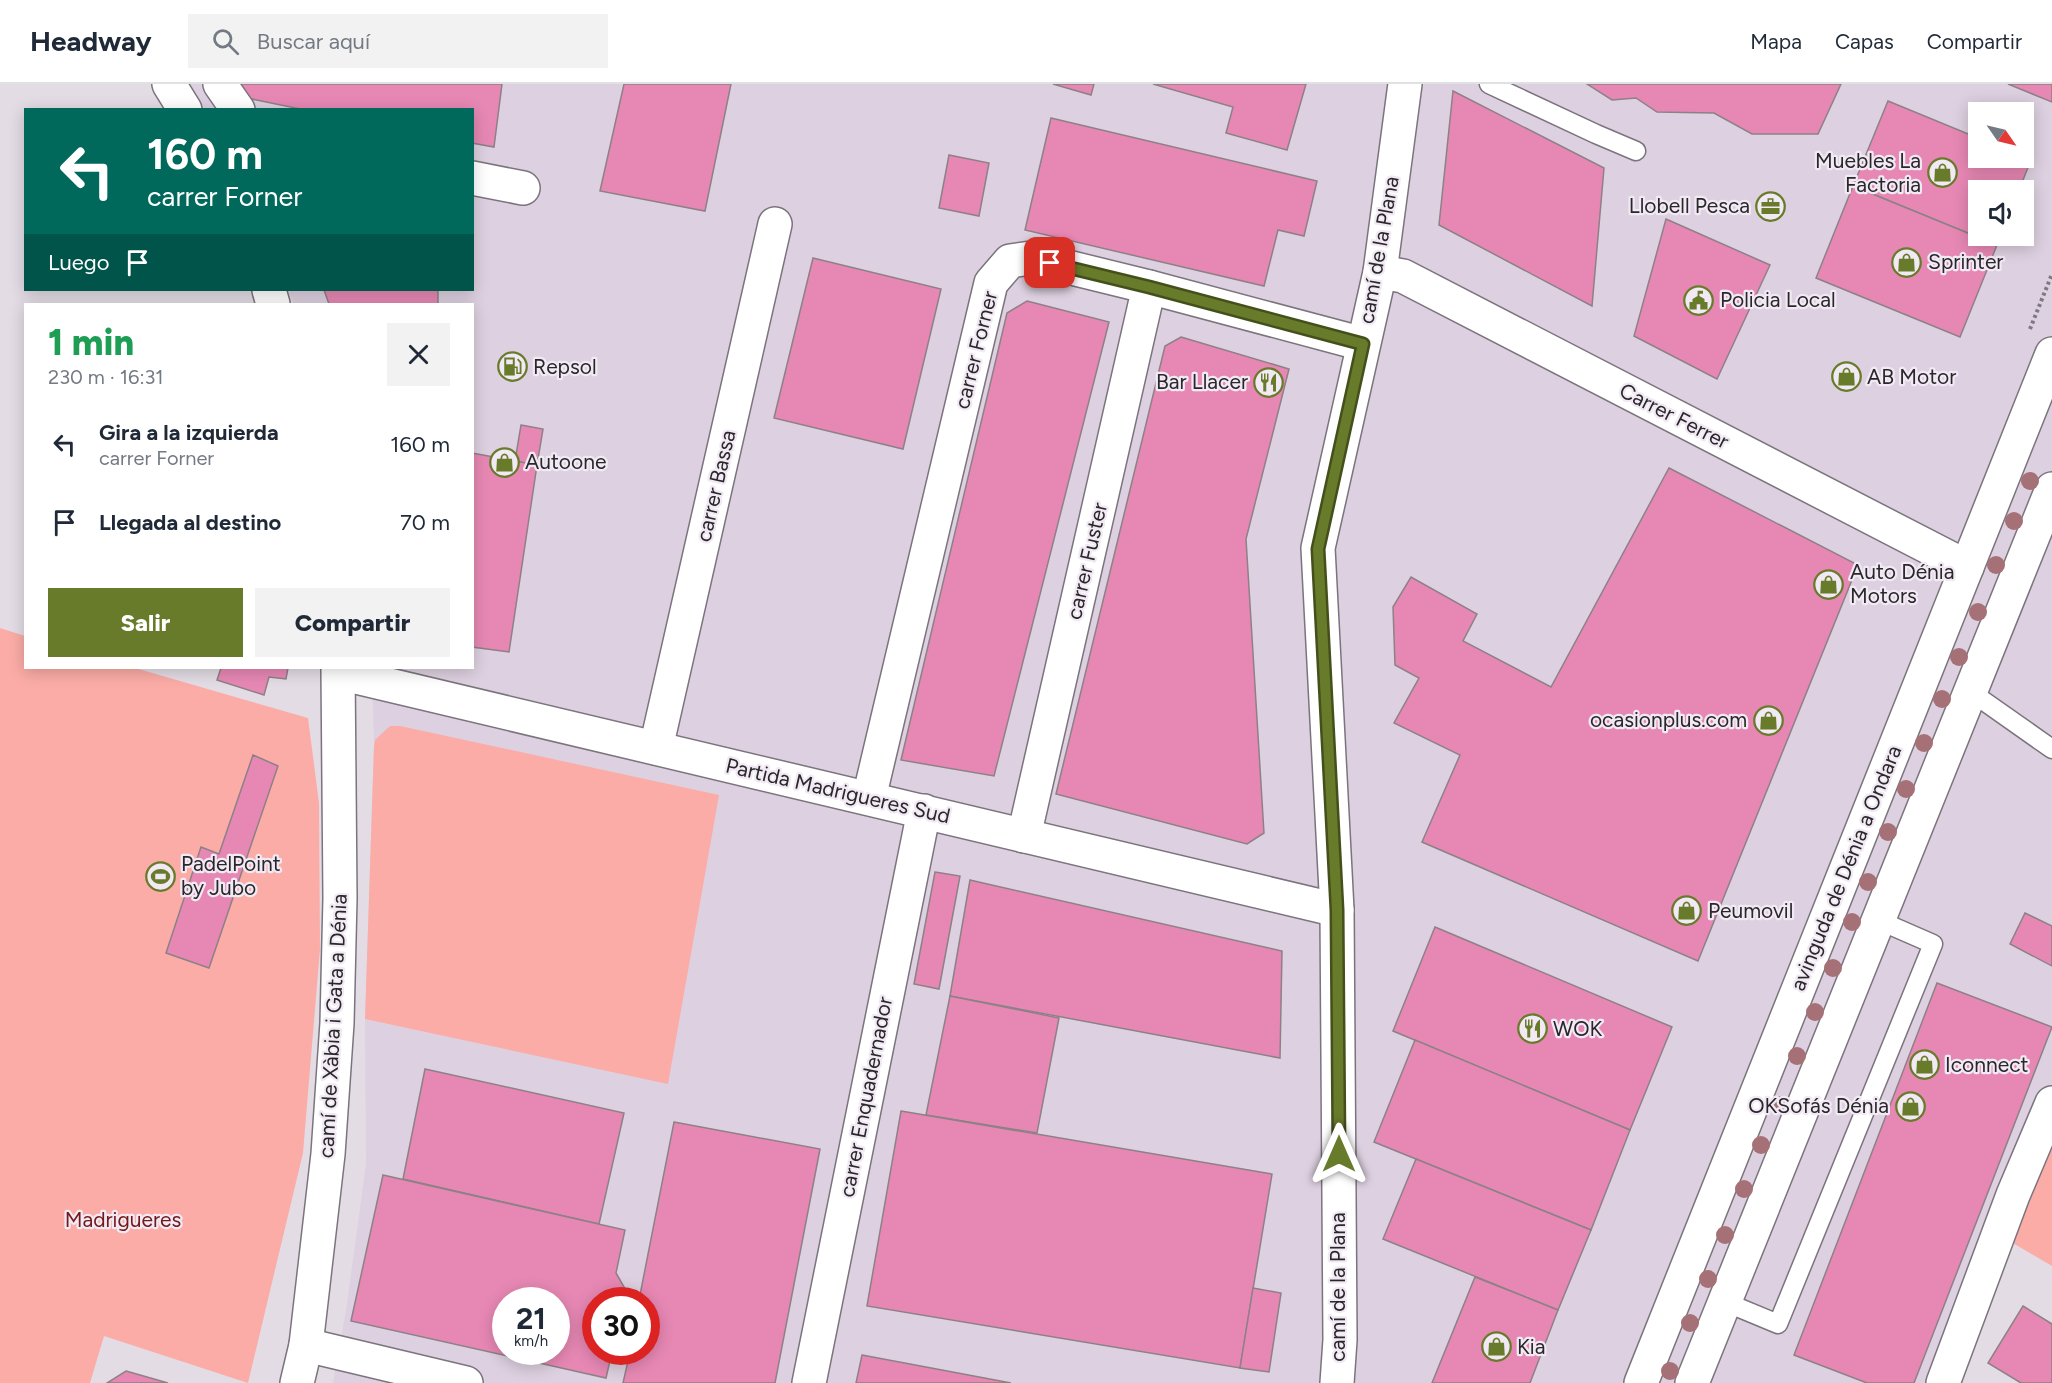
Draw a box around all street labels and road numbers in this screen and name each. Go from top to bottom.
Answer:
street label: camí de la Plana [1353,174,1404,326]
street label: carrer Forner [949,288,1002,412]
street label: Carrer Ferrer [1615,377,1733,454]
street label: carrer Bassa [691,428,740,544]
street label: carrer Fuster [1061,500,1112,622]
street label: avinguda de Dénia a Ondara [1785,741,1906,994]
street label: Partida Madrigueres Sud [723,753,953,829]
street label: camí de Xàbia i Gata a Dénia [313,893,352,1159]
street label: carrer Enquadernador [834,995,897,1199]
street label: camí de la Plana [1325,1212,1350,1362]

